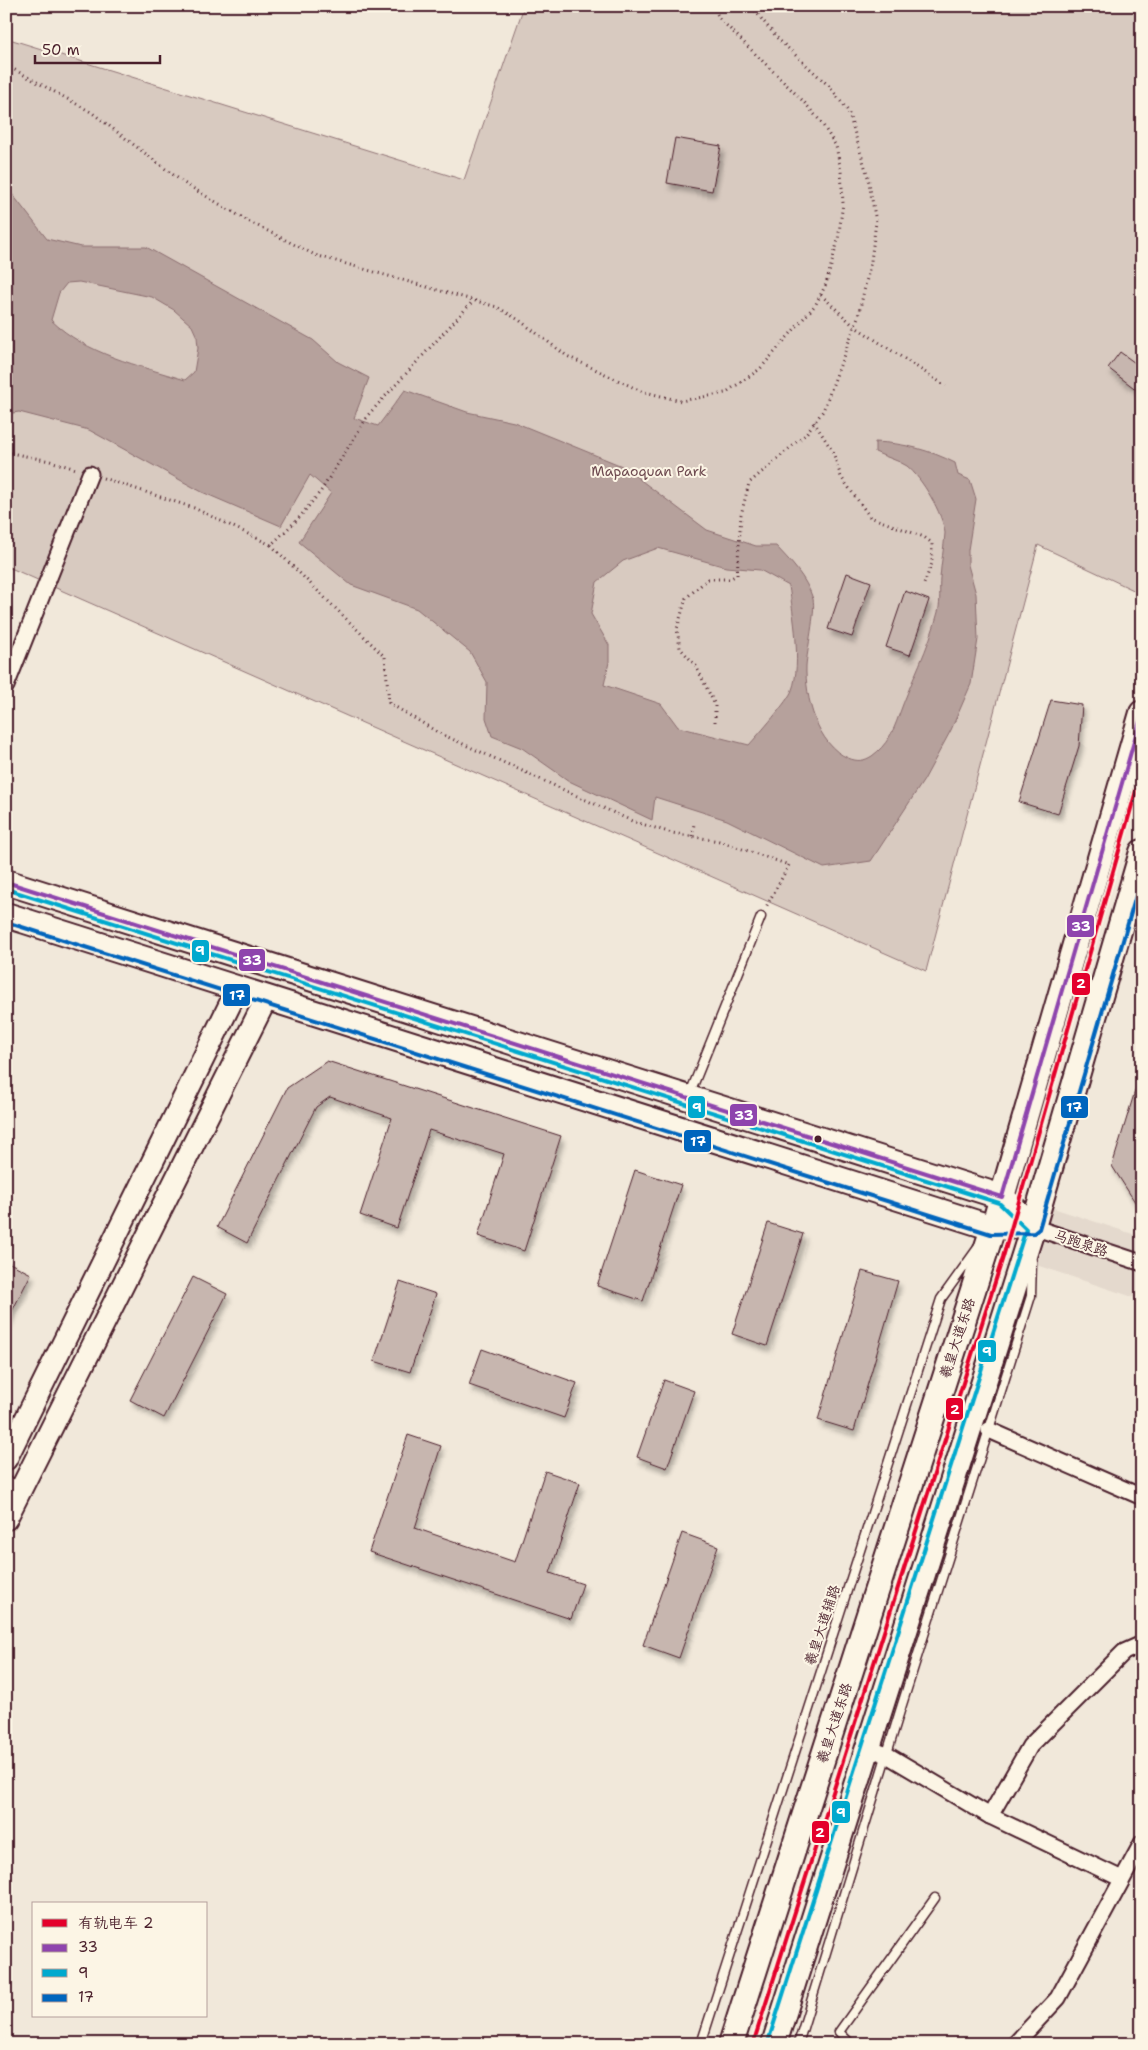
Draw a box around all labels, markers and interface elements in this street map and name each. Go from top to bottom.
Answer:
scale bar [35,32,160,64]
text: 50 m [42,40,80,60]
park label: Mapaoquan Park [591,462,707,480]
line badge: 33 [1066,914,1095,938]
text: 33 [1071,917,1091,935]
line badge: 9 [191,939,210,963]
text: 9 [195,941,205,959]
line badge: 33 [238,948,266,972]
text: 33 [242,951,262,969]
line badge: 2 [1071,972,1091,996]
text: 2 [1076,974,1086,992]
line badge: 17 [222,983,251,1007]
text: 17 [229,986,245,1004]
line badge: 9 [687,1095,706,1119]
line badge: 17 [1060,1095,1089,1119]
text: 9 [692,1098,702,1116]
text: 17 [1066,1098,1082,1116]
line badge: 33 [729,1103,758,1127]
text: 33 [734,1106,754,1124]
line badge: 17 [683,1129,712,1153]
text: 17 [690,1132,706,1150]
unlabelled marker [813,1134,823,1144]
street label: 马跑泉路 [1052,1226,1110,1260]
street label: 羲皇大道东路 [935,1295,979,1381]
line badge: 9 [977,1339,997,1363]
text: 9 [982,1342,992,1360]
line badge: 2 [945,1397,964,1421]
text: 2 [950,1400,960,1418]
street label: 羲皇大道辅路 [800,1582,844,1668]
street label: 羲皇大道东路 [812,1680,856,1766]
line badge: 9 [831,1800,851,1824]
text: 9 [836,1803,846,1821]
line badge: 2 [811,1820,830,1844]
text: 2 [815,1823,825,1841]
legend [32,1902,208,2018]
text: 有轨电车 2 [78,1913,154,1933]
text: 33 [78,1937,98,1957]
text: 9 [78,1963,89,1983]
text: 17 [78,1987,94,2007]

